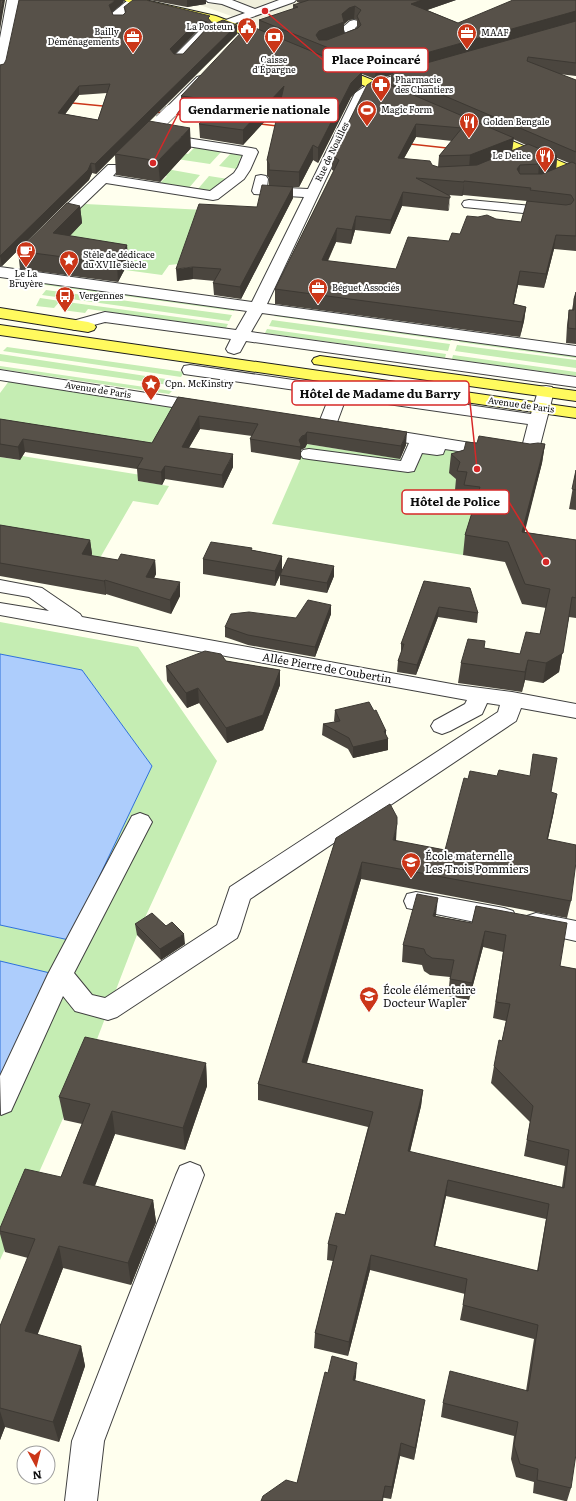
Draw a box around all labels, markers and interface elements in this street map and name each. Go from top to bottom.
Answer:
public building icon: La Posteun [236,16,258,44]
place label: La Posteun [186,19,233,33]
office icon: MAAF [456,22,478,50]
place label: Bailly Déménagements [48,24,120,48]
place label: MAAF [481,25,509,39]
office icon: Bailly Déménagements [122,26,144,54]
bank icon: Caisse d'Épargne [263,26,285,54]
callout: Place Poincaré [323,48,428,72]
text: Place Poincaré [331,50,421,68]
place label: Caisse d'Épargne [252,52,296,76]
place label: Pharmacie des Chantiers [395,72,453,96]
pharmacy icon: Pharmacie des Chantiers [370,74,392,102]
callout: Gendarmerie nationale [180,98,338,122]
sports icon: Magic Form [356,99,378,127]
text: Gendarmerie nationale [188,100,330,118]
place label: Magic Form [381,102,433,116]
restaurant icon: Golden Bengale [458,111,480,139]
place label: Golden Bengale [483,114,550,128]
street label: Rue de Noailles [311,119,352,184]
restaurant icon: Le Delice [534,145,556,173]
place label: Le Delice [492,148,531,162]
cafe icon: Le La Bruyère [15,240,37,268]
place label: Stèle de dédicace du XVIIe siècle [83,247,155,271]
place icon: Stèle de dédicace du XVIIe siècle [58,249,80,277]
place label: Le La Bruyère [9,266,43,290]
office icon: Béguet Associés [307,277,329,305]
place label: Béguet Associés [332,280,399,294]
bus stop icon: Vergennes [54,285,76,313]
place label: Vergennes [79,288,123,302]
place icon: Cpn. McKinstry [140,373,162,401]
place label: Cpn. McKinstry [165,376,234,390]
street label: Avenue de Paris [64,377,132,401]
callout: Hôtel de Madame du Barry [292,381,469,405]
text: Hôtel de Madame du Barry [299,384,461,402]
street label: Avenue de Paris [487,392,555,416]
callout: Hôtel de Police [402,490,509,514]
text: Hôtel de Police [410,492,500,510]
street label: Allée Pierre de Coubertin [261,648,393,686]
place label: École maternelle Les Trois Pommiers [425,847,529,876]
school or university icon: École maternelle Les Trois Pommiers [400,851,422,879]
place label: École élémentaire Docteur Wapler [383,981,476,1010]
school or university icon: École élémentaire Docteur Wapler [358,985,380,1013]
north arrow [16,1445,56,1485]
text: N [32,1467,43,1484]

